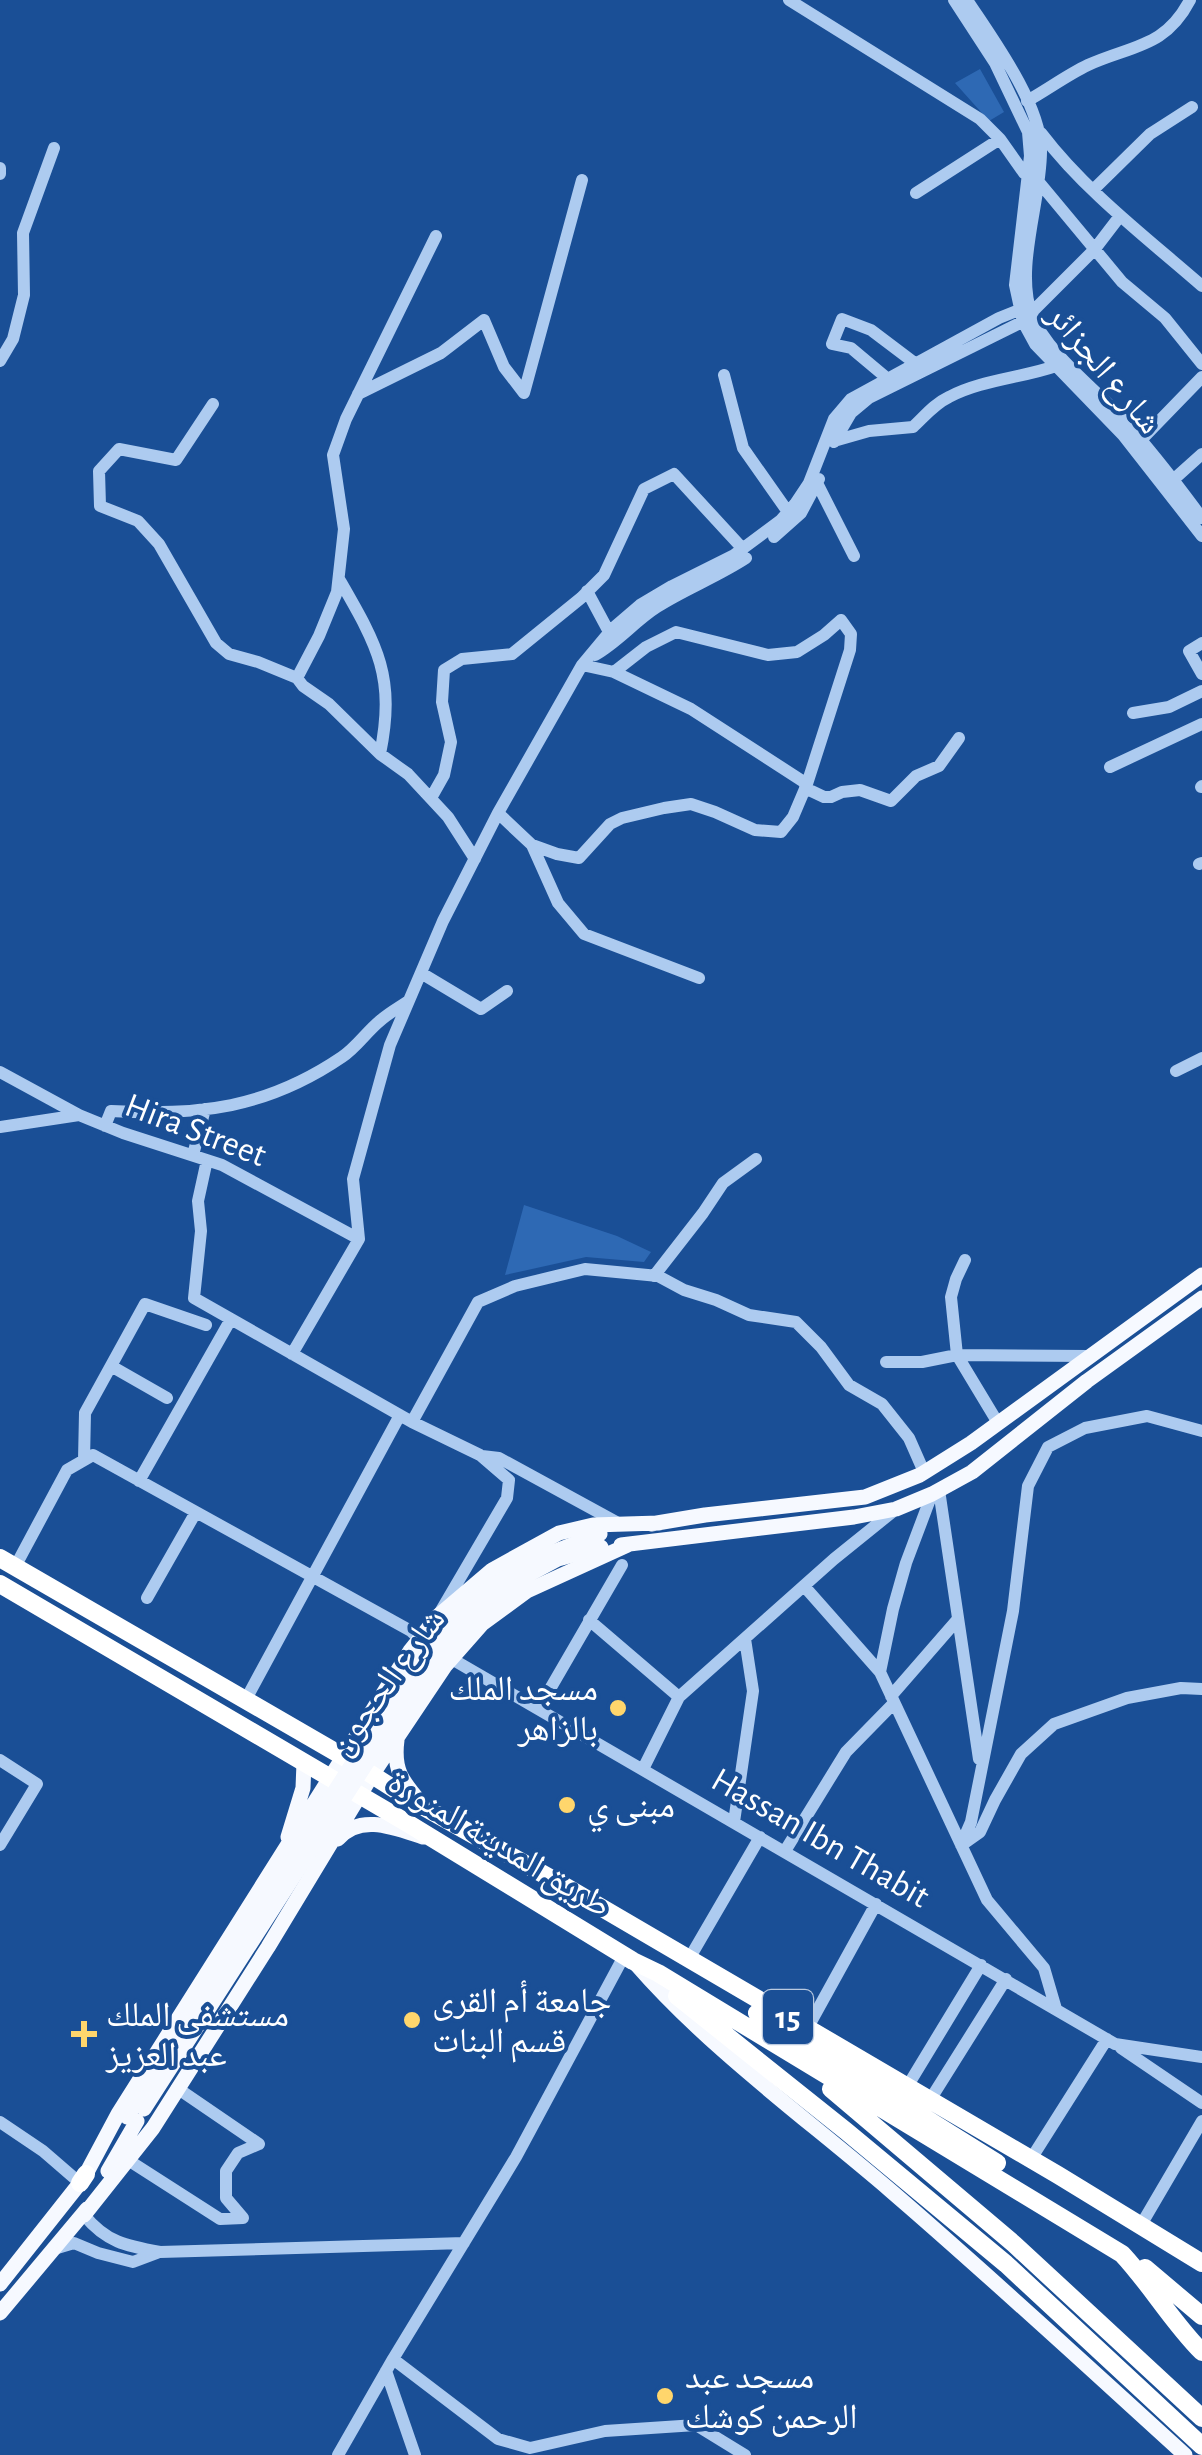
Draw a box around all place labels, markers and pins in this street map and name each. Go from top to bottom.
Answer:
place label: مسجد الملك بالزاهر [449,1672,598,1748]
marker: مسجد الملك بالزاهر [607,1697,629,1719]
place label: مبنى ي [587,1789,675,1833]
marker: مبنى ي [556,1794,578,1816]
place label: جامعة أم القرى قسم البنات [432,1980,611,2063]
place label: مستشفى الملك عبد العزيز [105,1998,289,2074]
marker: جامعة أم القرى قسم البنات [401,2009,423,2031]
marker: مستشفى الملك عبد العزيز [71,2021,97,2047]
place label: مسجد عبد الرحمن كوشك [685,2360,858,2437]
marker: مسجد عبد الرحمن كوشك [654,2385,676,2407]

